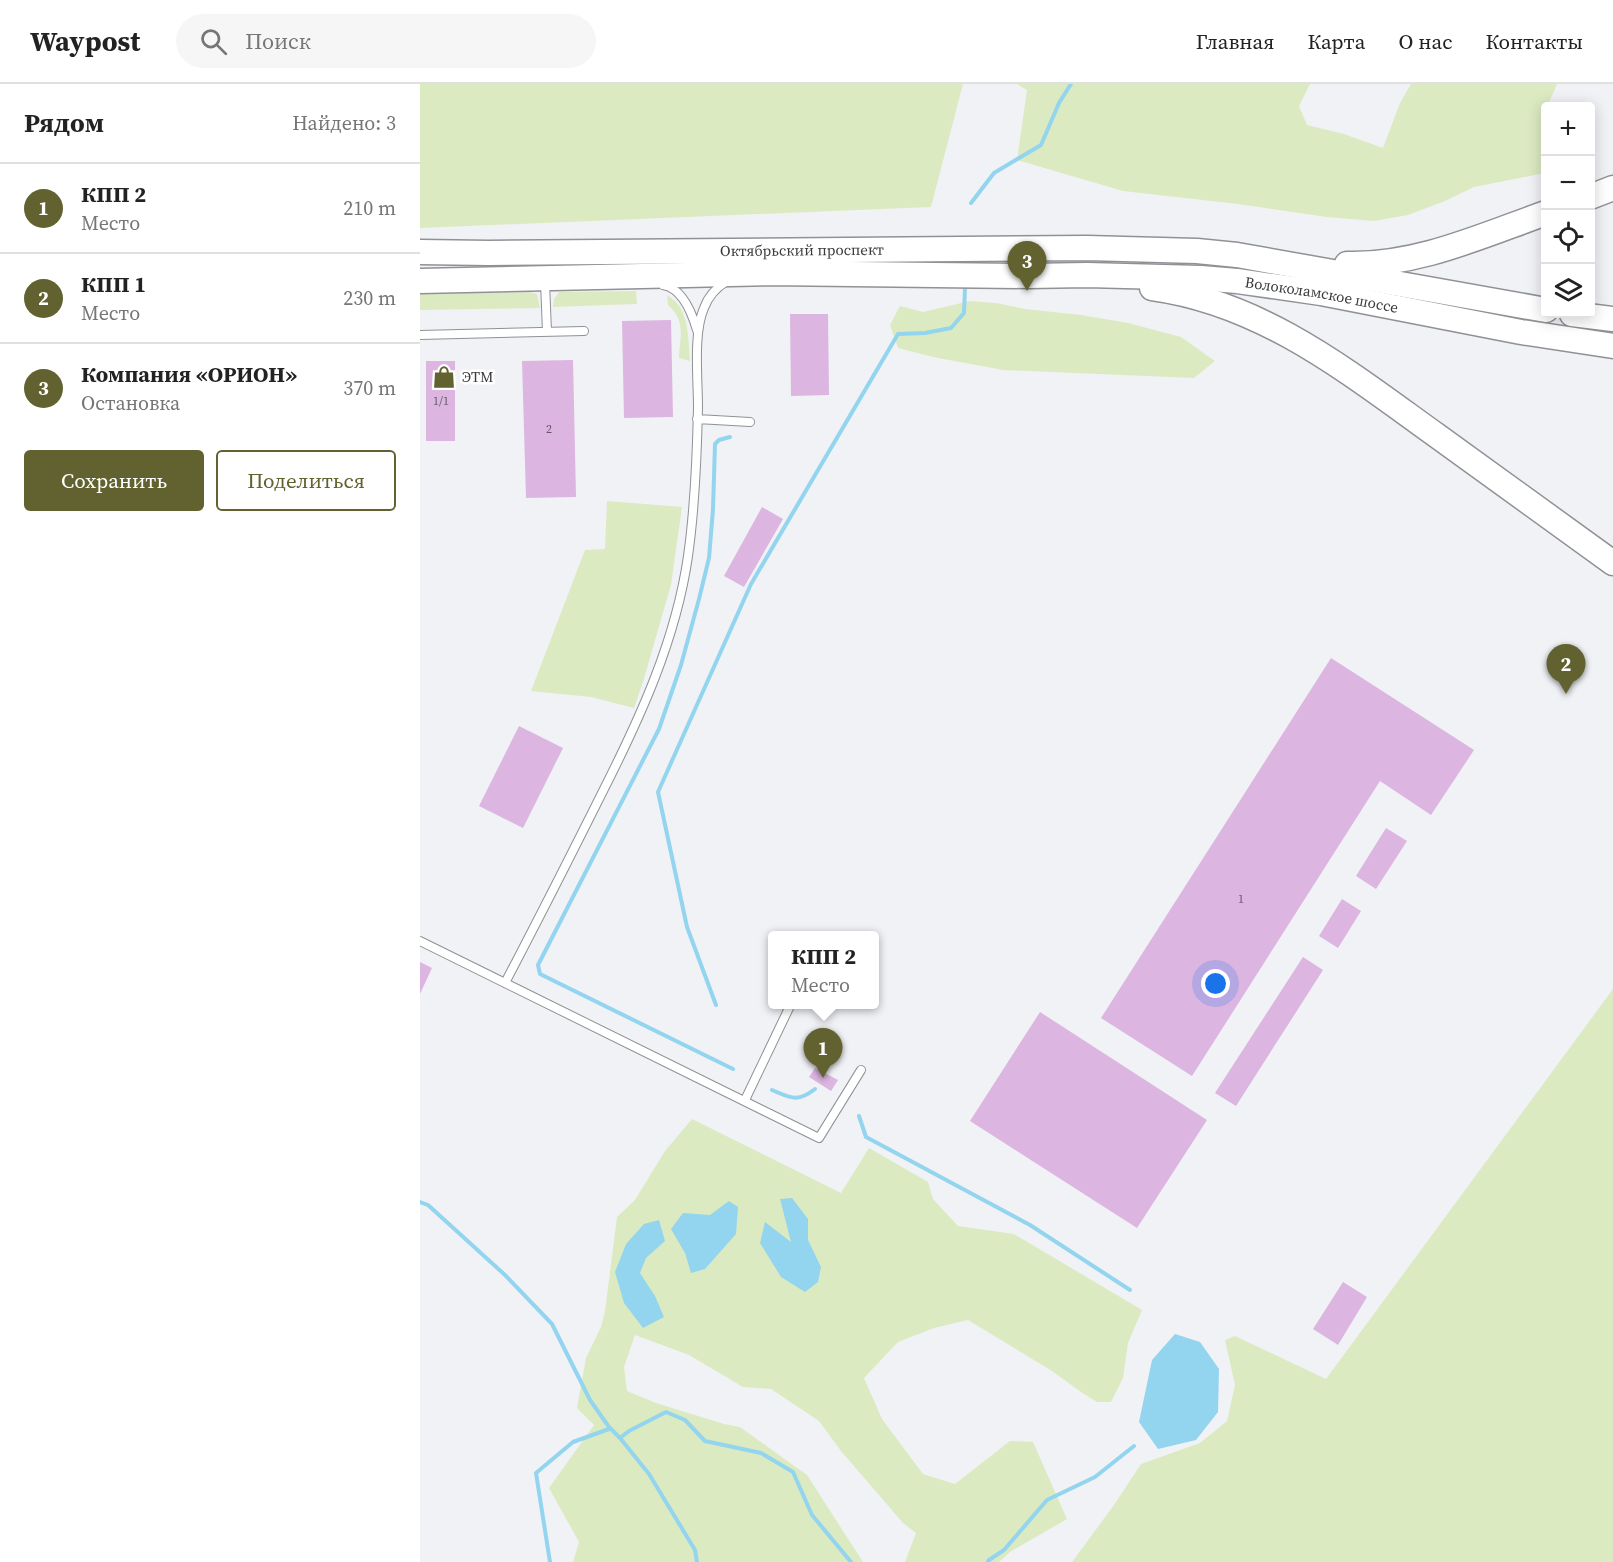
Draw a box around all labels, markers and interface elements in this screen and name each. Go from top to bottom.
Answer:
search box [176,14,596,68]
text: Waypost [30,22,140,60]
icon: search [197,25,230,58]
text: Поиск [245,26,311,56]
text: Главная [1196,27,1274,56]
text: Карта [1307,27,1365,56]
text: О нас [1398,27,1452,56]
text: Контакты [1485,27,1583,56]
map controls [1541,102,1595,318]
button: + [1541,102,1595,156]
text: Рядом [24,105,104,141]
text: Найдено: 3 [292,109,396,137]
button: − [1541,156,1595,210]
text: КПП 2 [81,179,146,209]
text: 1 [38,194,49,222]
text: 210 m [343,194,396,222]
text: Место [81,209,140,237]
button: locate [1541,210,1595,264]
street label: Октябрьский проспект [720,239,884,261]
pin: 3 [1008,242,1046,291]
button: layers [1541,264,1595,318]
text: КПП 1 [81,269,146,299]
street label: Волоколамское шоссе [1244,271,1400,318]
text: 2 [38,284,49,312]
text: 230 m [343,284,396,312]
text: Место [81,299,140,327]
text: Компания «ОРИОН» [81,359,297,389]
shop icon: ЭТМ [431,364,457,390]
place label: ЭТМ [462,366,494,387]
text: 3 [38,374,49,402]
text: 370 m [343,374,396,402]
text: Остановка [81,389,180,417]
house number: 1/1 [433,393,449,409]
house number: 2 [546,421,552,437]
button: Сохранить [24,450,204,511]
button: Поделиться [216,450,396,511]
pin: 2 [1546,644,1586,694]
house number: 1 [1238,891,1244,907]
popup [768,931,879,1009]
text: КПП 2 [791,941,856,971]
your location [1201,969,1230,998]
text: Место [791,971,850,999]
pin: 1 [804,1028,842,1078]

